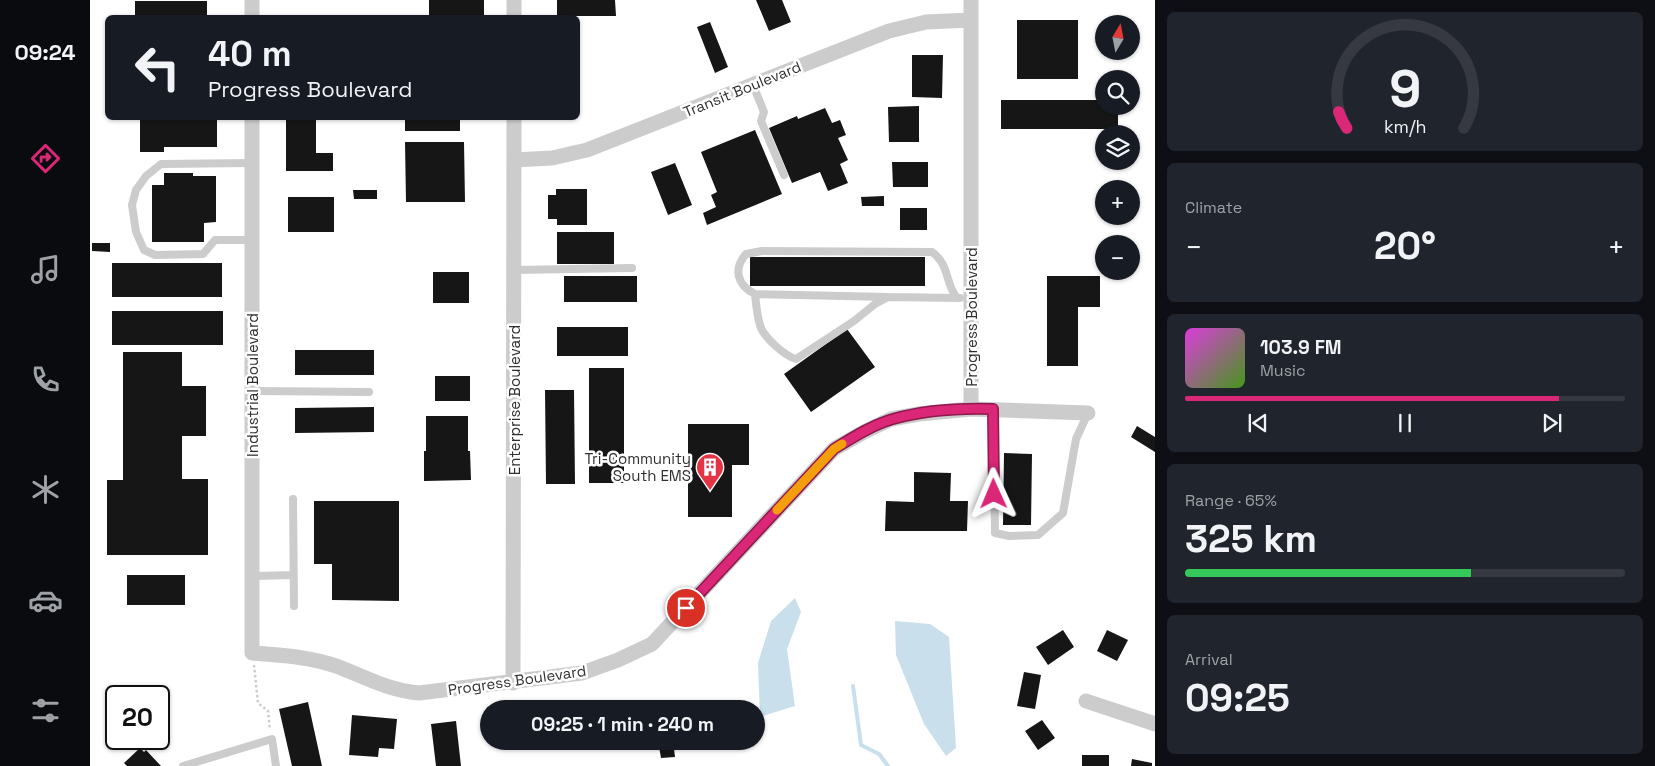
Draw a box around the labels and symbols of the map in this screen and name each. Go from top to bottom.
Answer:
north arrow [1095,15,1140,60]
street label: Transit Boulevard [680,57,804,121]
street label: Progress Boulevard [962,247,981,387]
street label: Industrial Boulevard [243,313,262,457]
street label: Enterprise Boulevard [505,325,524,475]
place label: Tri-Community South EMS [584,449,691,485]
building icon: Tri-Community South EMS [695,452,725,491]
position arrow [967,467,1019,519]
pin [665,587,707,629]
street label: Progress Boulevard [447,661,587,699]
speed limit sign: 20 [105,685,170,750]

